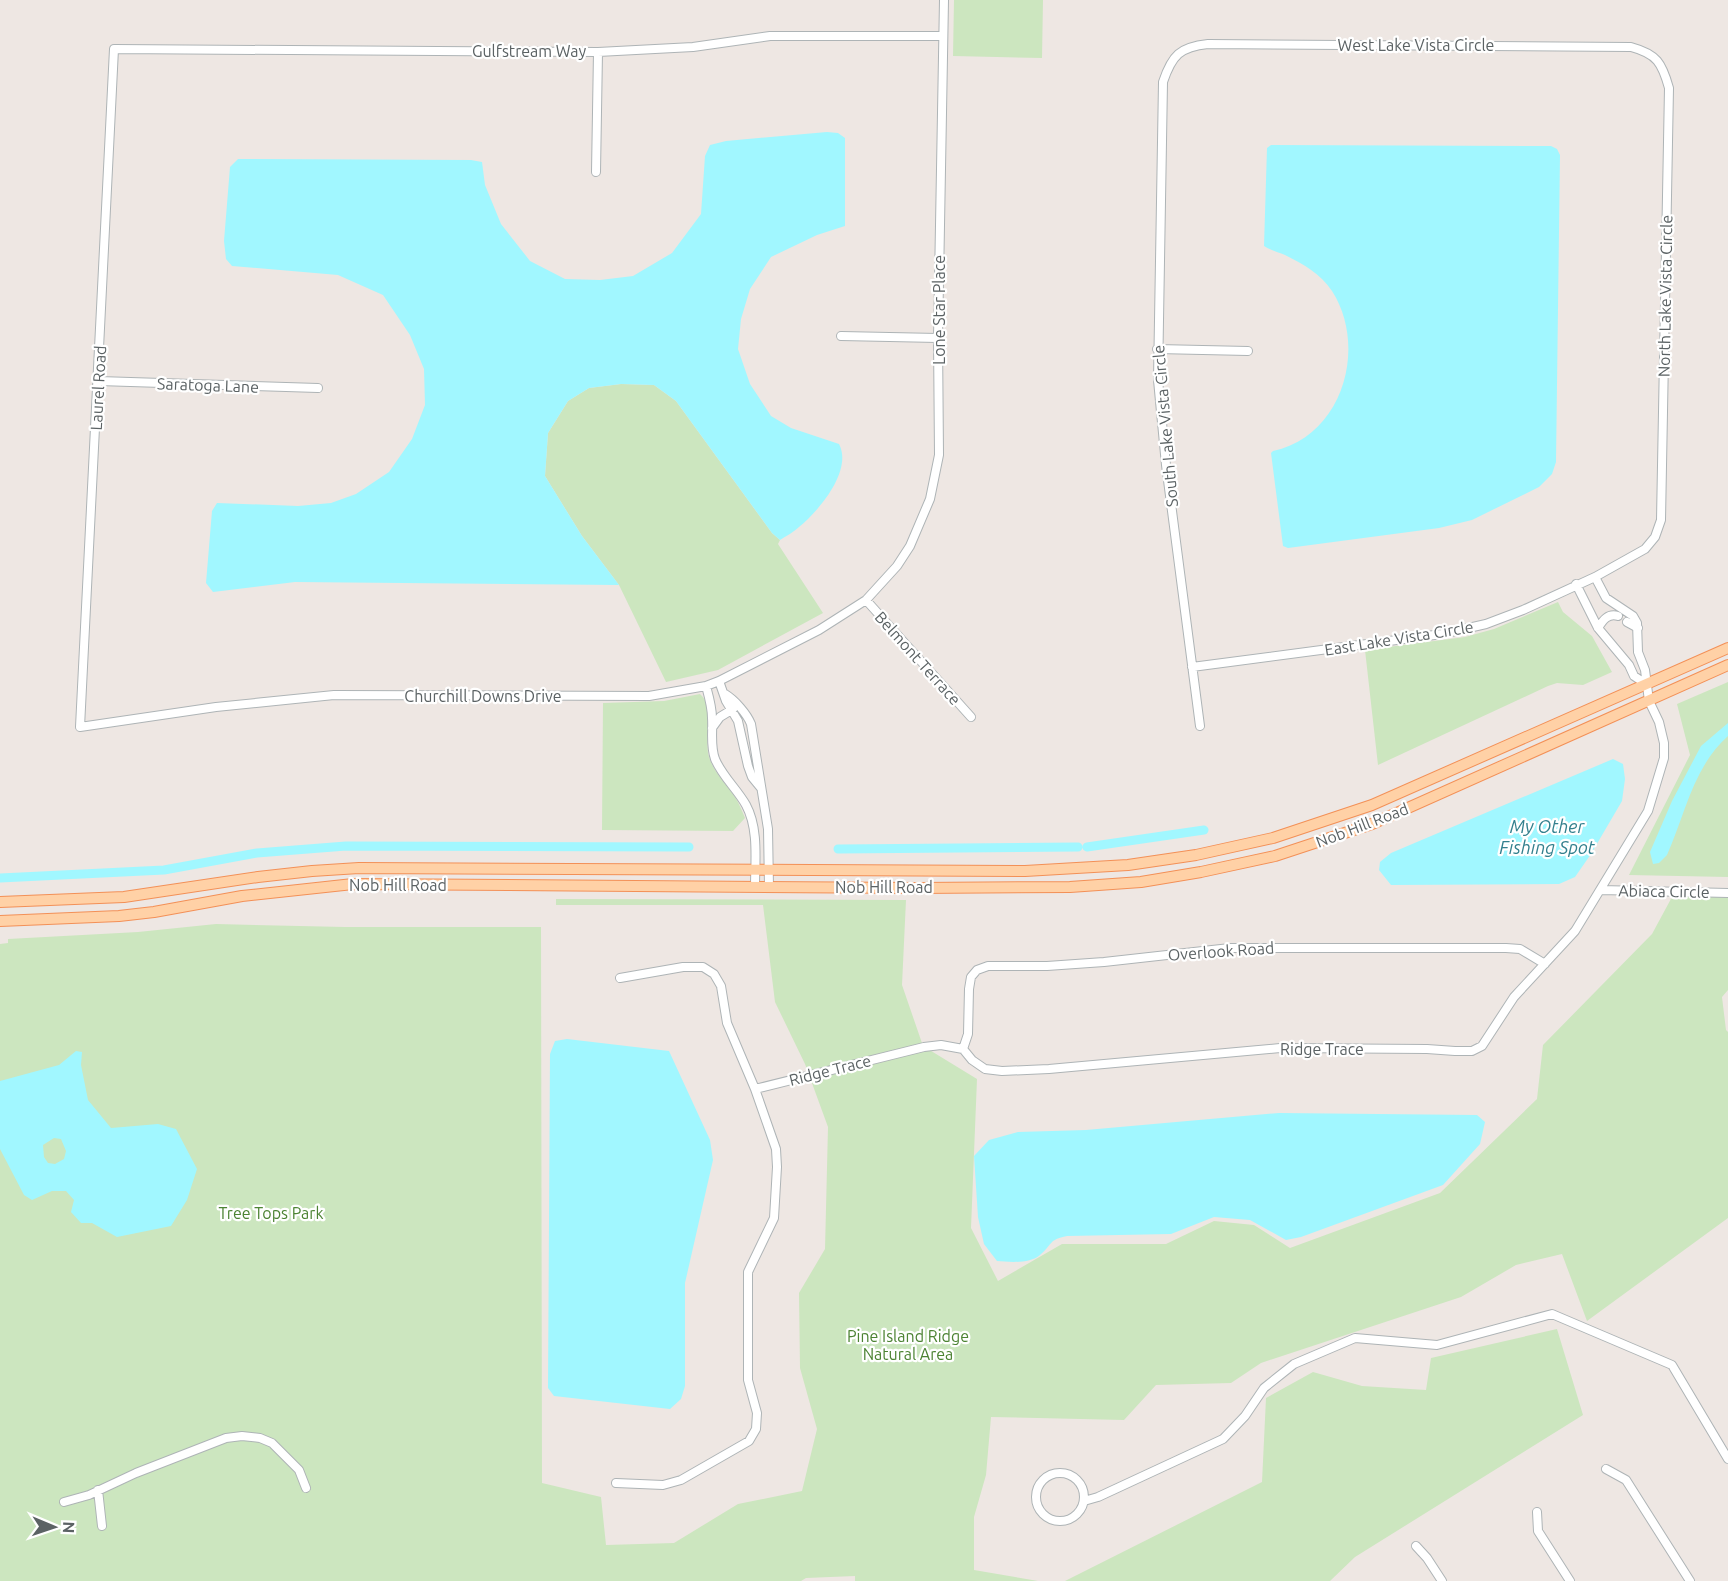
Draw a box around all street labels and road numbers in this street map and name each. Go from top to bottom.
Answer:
street label: West Lake Vista Circle [1338,36,1494,54]
street label: Gulfstream Way [472,42,586,60]
street label: North Lake Vista Circle [1655,215,1675,377]
street label: Lone Star Place [930,255,948,365]
street label: South Lake Vista Circle [1149,344,1181,508]
street label: Laurel Road [87,345,109,431]
street label: Saratoga Lane [157,374,259,396]
street label: Belmont Terrace [872,608,964,708]
street label: East Lake Vista Circle [1323,617,1475,659]
street label: Churchill Downs Drive [404,687,562,705]
street label: Nob Hill Road [1313,799,1411,851]
street label: Nob Hill Road [349,876,447,894]
street label: Nob Hill Road [835,878,933,896]
street label: Abiaca Circle [1618,881,1710,901]
street label: Overlook Road [1167,938,1275,964]
street label: Ridge Trace [1280,1040,1364,1058]
street label: Ridge Trace [787,1051,873,1089]

